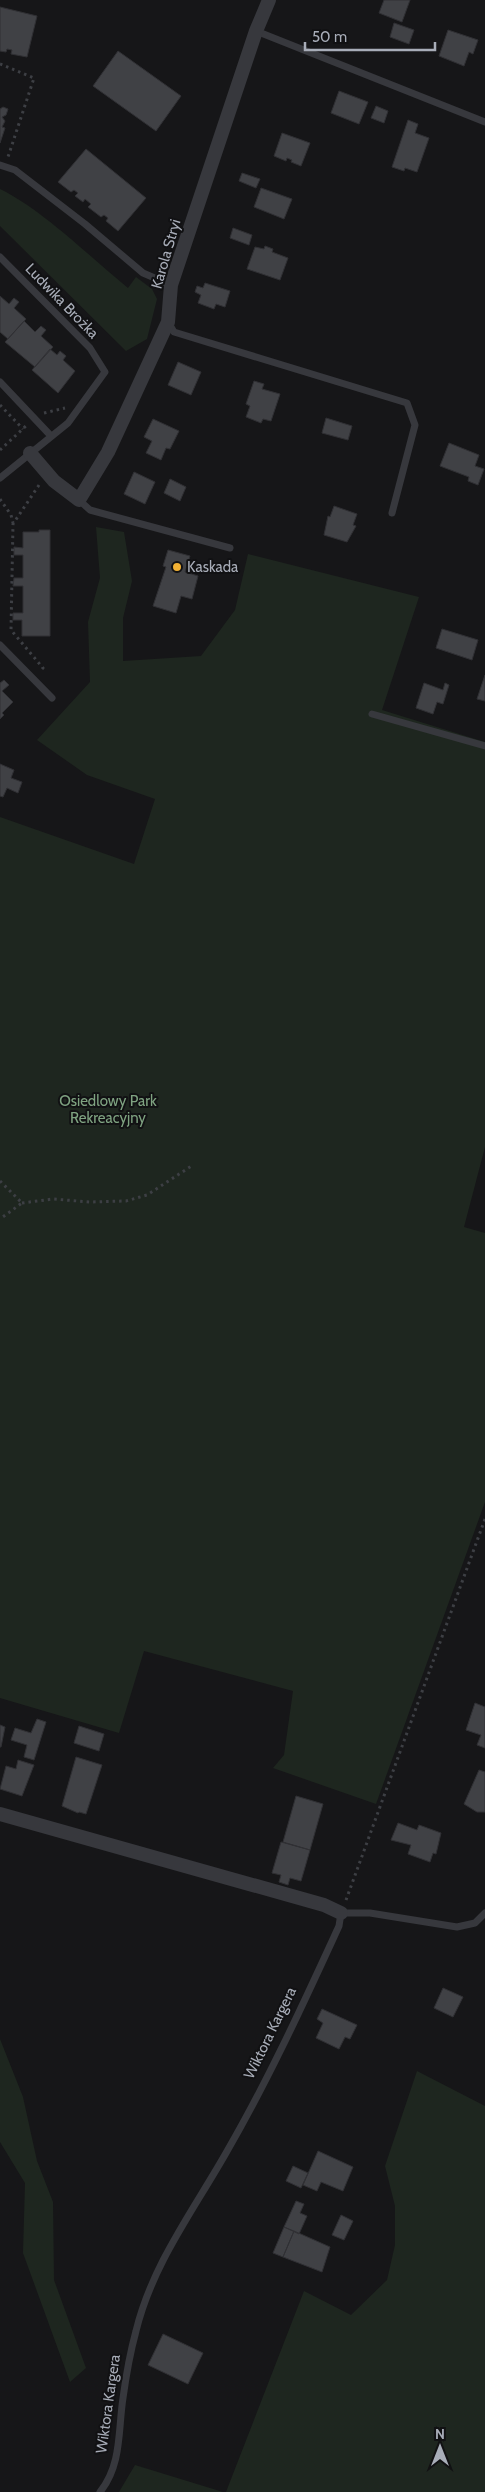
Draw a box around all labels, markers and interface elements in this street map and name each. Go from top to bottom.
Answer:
scale bar [305,20,435,52]
text: 50 m [312,28,347,46]
street label: Karola Stryi [147,217,185,291]
street label: Ludwika Brożka [22,260,103,343]
place label: Kaskada [187,558,239,576]
marker: Kaskada [171,561,183,573]
park label: Osiedlowy Park Rekreacyjny [59,1092,157,1127]
street label: Wiktora Kargera [240,1983,300,2082]
street label: Wiktora Kargera [92,2353,124,2455]
north arrow [415,2422,465,2472]
text: N [435,2425,445,2443]

